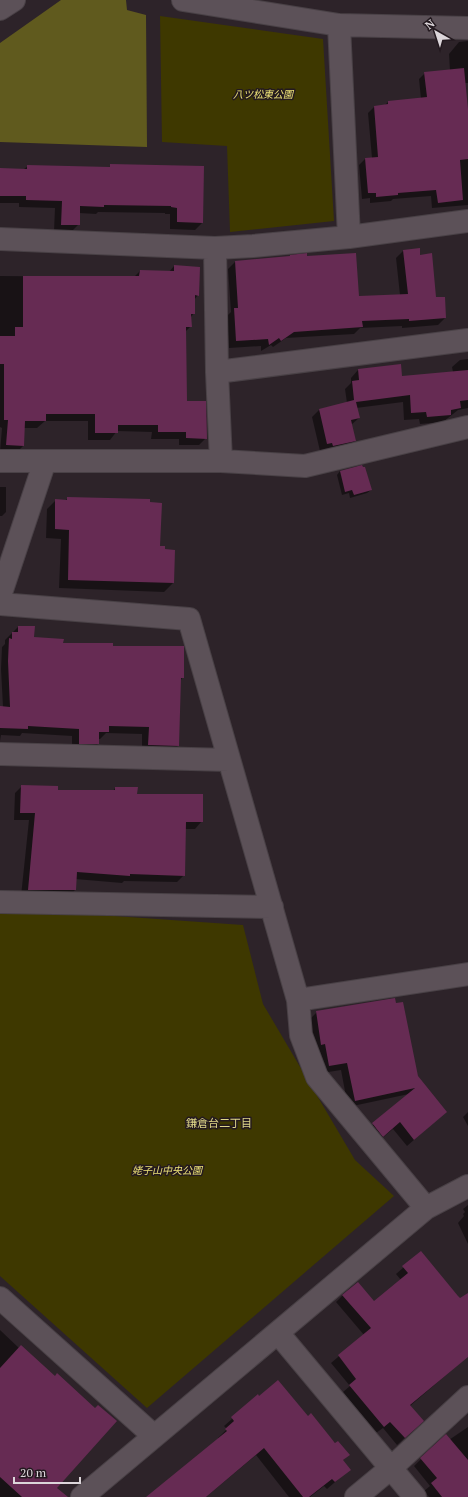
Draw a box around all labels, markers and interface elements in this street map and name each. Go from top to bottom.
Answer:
north arrow [416,12,456,52]
text: N [422,16,438,32]
park label: 八ツ松東公園 [233,88,295,101]
district label: 鎌倉台二丁目 [186,1116,252,1130]
park label: 姥子山中央公園 [132,1164,204,1177]
scale bar [14,1459,80,1485]
text: 20 m [20,1465,47,1480]

